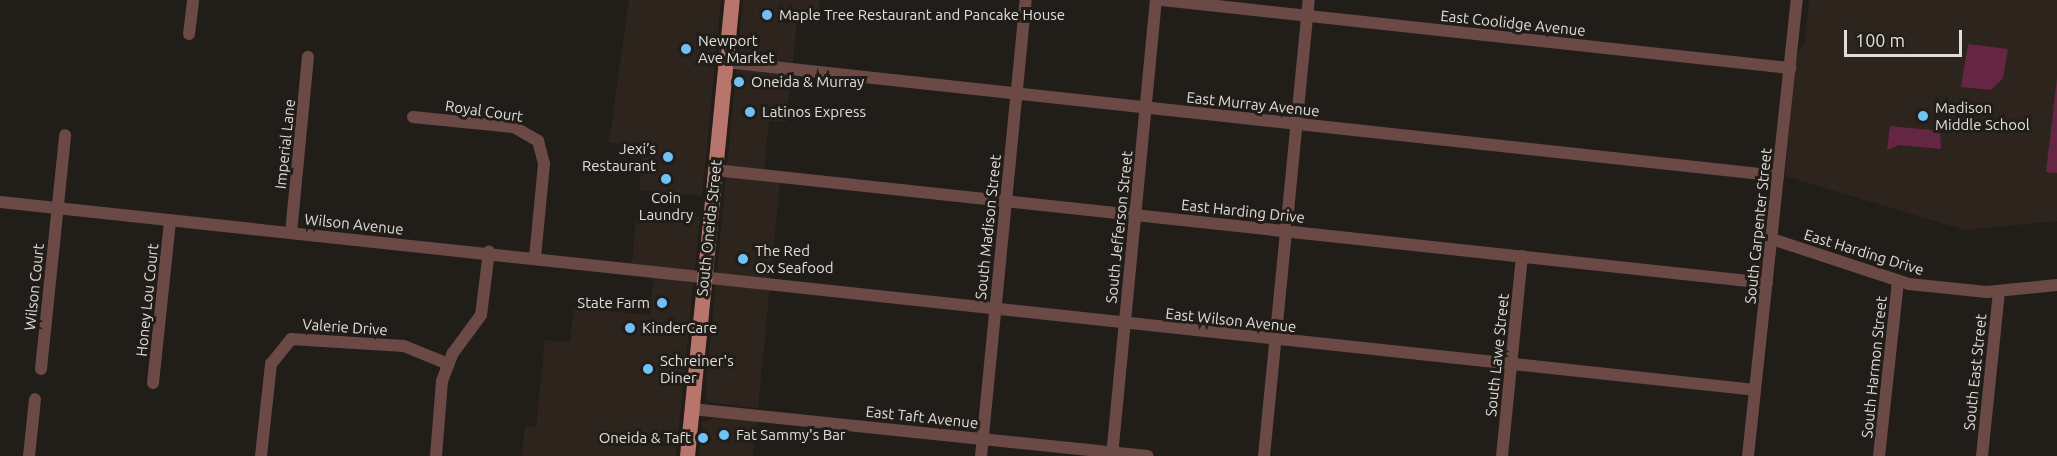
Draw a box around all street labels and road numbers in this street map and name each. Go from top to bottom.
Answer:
street label: East Coolidge Avenue [1440,6,1586,40]
street label: East Murray Avenue [1186,88,1320,120]
street label: Royal Court [444,97,524,125]
street label: Imperial Lane [271,98,299,190]
street label: South Carpenter Street [1741,147,1775,305]
street label: South Jefferson Street [1102,150,1136,304]
street label: South Madison Street [971,154,1005,300]
street label: South Oneida Street [693,159,725,297]
street label: East Harding Drive [1180,196,1306,226]
street label: Wilson Avenue [304,210,404,238]
street label: East Harding Drive [1802,225,1926,279]
street label: Wilson Court [20,243,48,331]
street label: Honey Lou Court [132,243,162,357]
street label: South Lawe Street [1482,293,1512,417]
street label: South Harmon Street [1858,295,1890,439]
street label: East Wilson Avenue [1165,304,1297,336]
street label: South East Street [1960,313,1990,431]
street label: Valerie Drive [302,315,388,339]
street label: East Taft Avenue [865,402,979,432]

